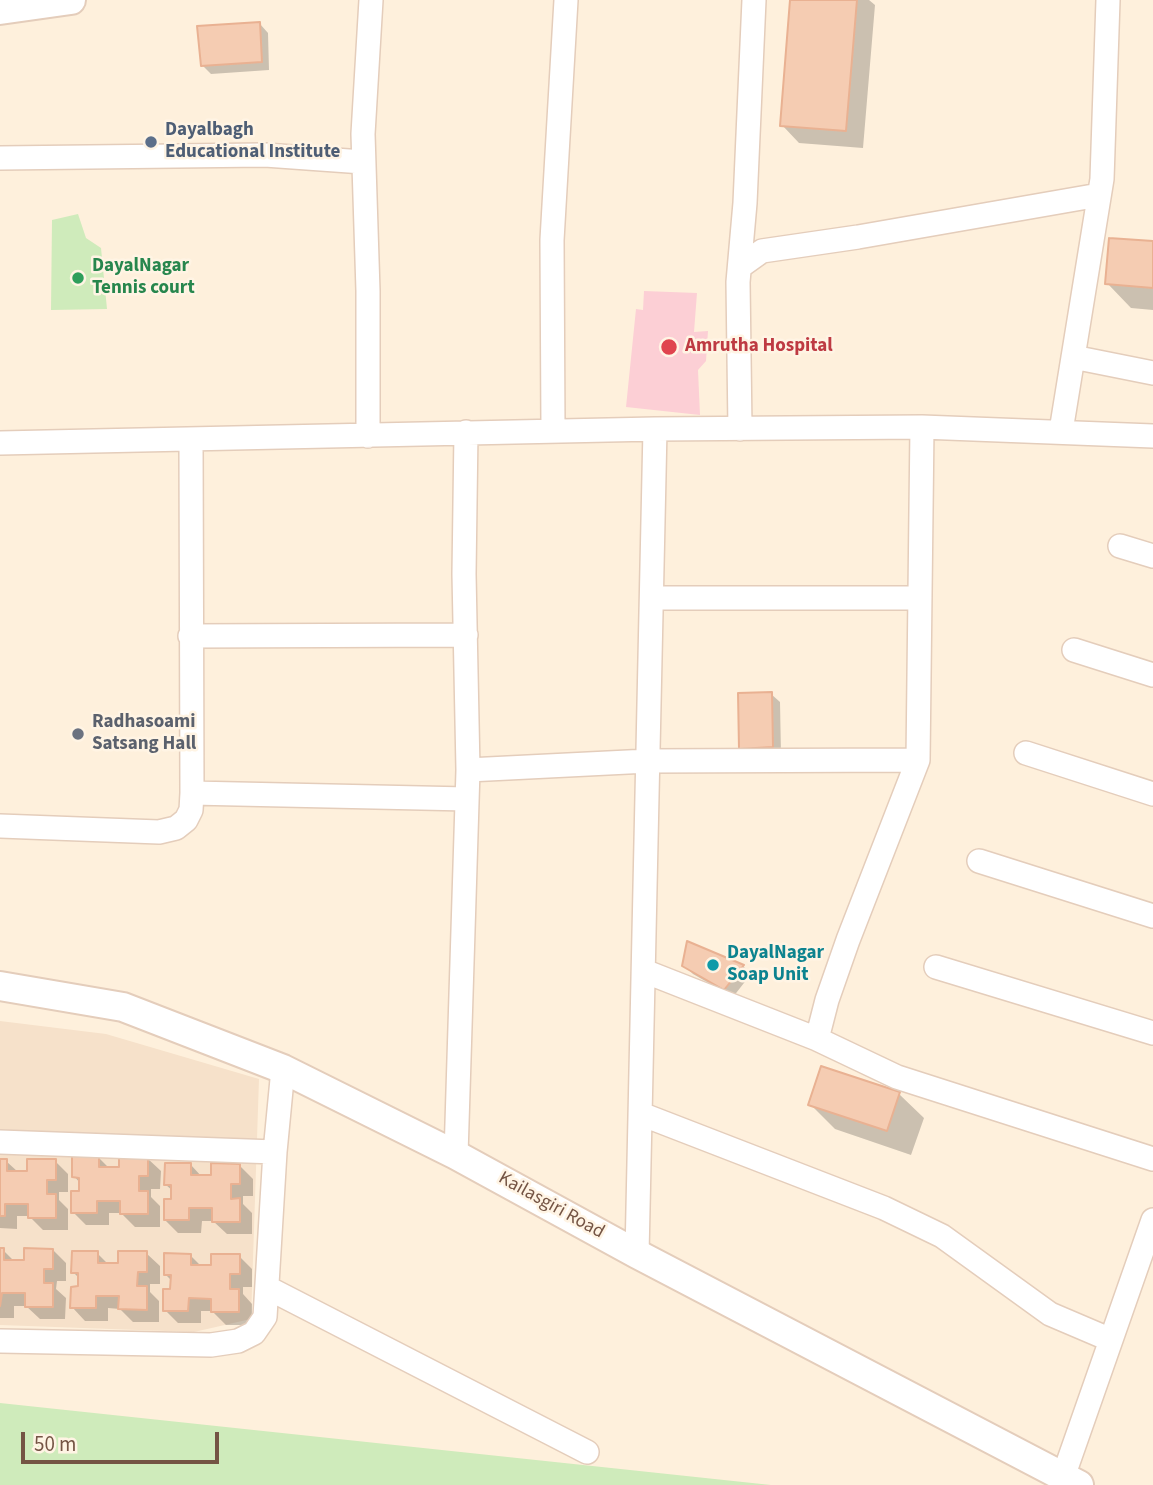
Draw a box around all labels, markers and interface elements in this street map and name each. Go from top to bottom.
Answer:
place label: Dayalbagh Educational Institute [165,120,340,164]
marker: Dayalbagh Educational Institute [143,134,159,150]
place label: DayalNagar Tennis court [92,256,195,300]
marker: DayalNagar Tennis court [70,270,86,286]
place label: Amrutha Hospital [685,336,833,358]
marker: Amrutha Hospital [659,337,679,357]
place label: Radhasoami Satsang Hall [92,712,196,756]
marker: Radhasoami Satsang Hall [70,726,86,742]
place label: DayalNagar Soap Unit [727,943,824,987]
marker: DayalNagar Soap Unit [705,957,721,973]
street label: Kailasgiri Road [494,1167,608,1245]
scale bar [24,1418,222,1462]
text: 50 m [34,1429,76,1459]

